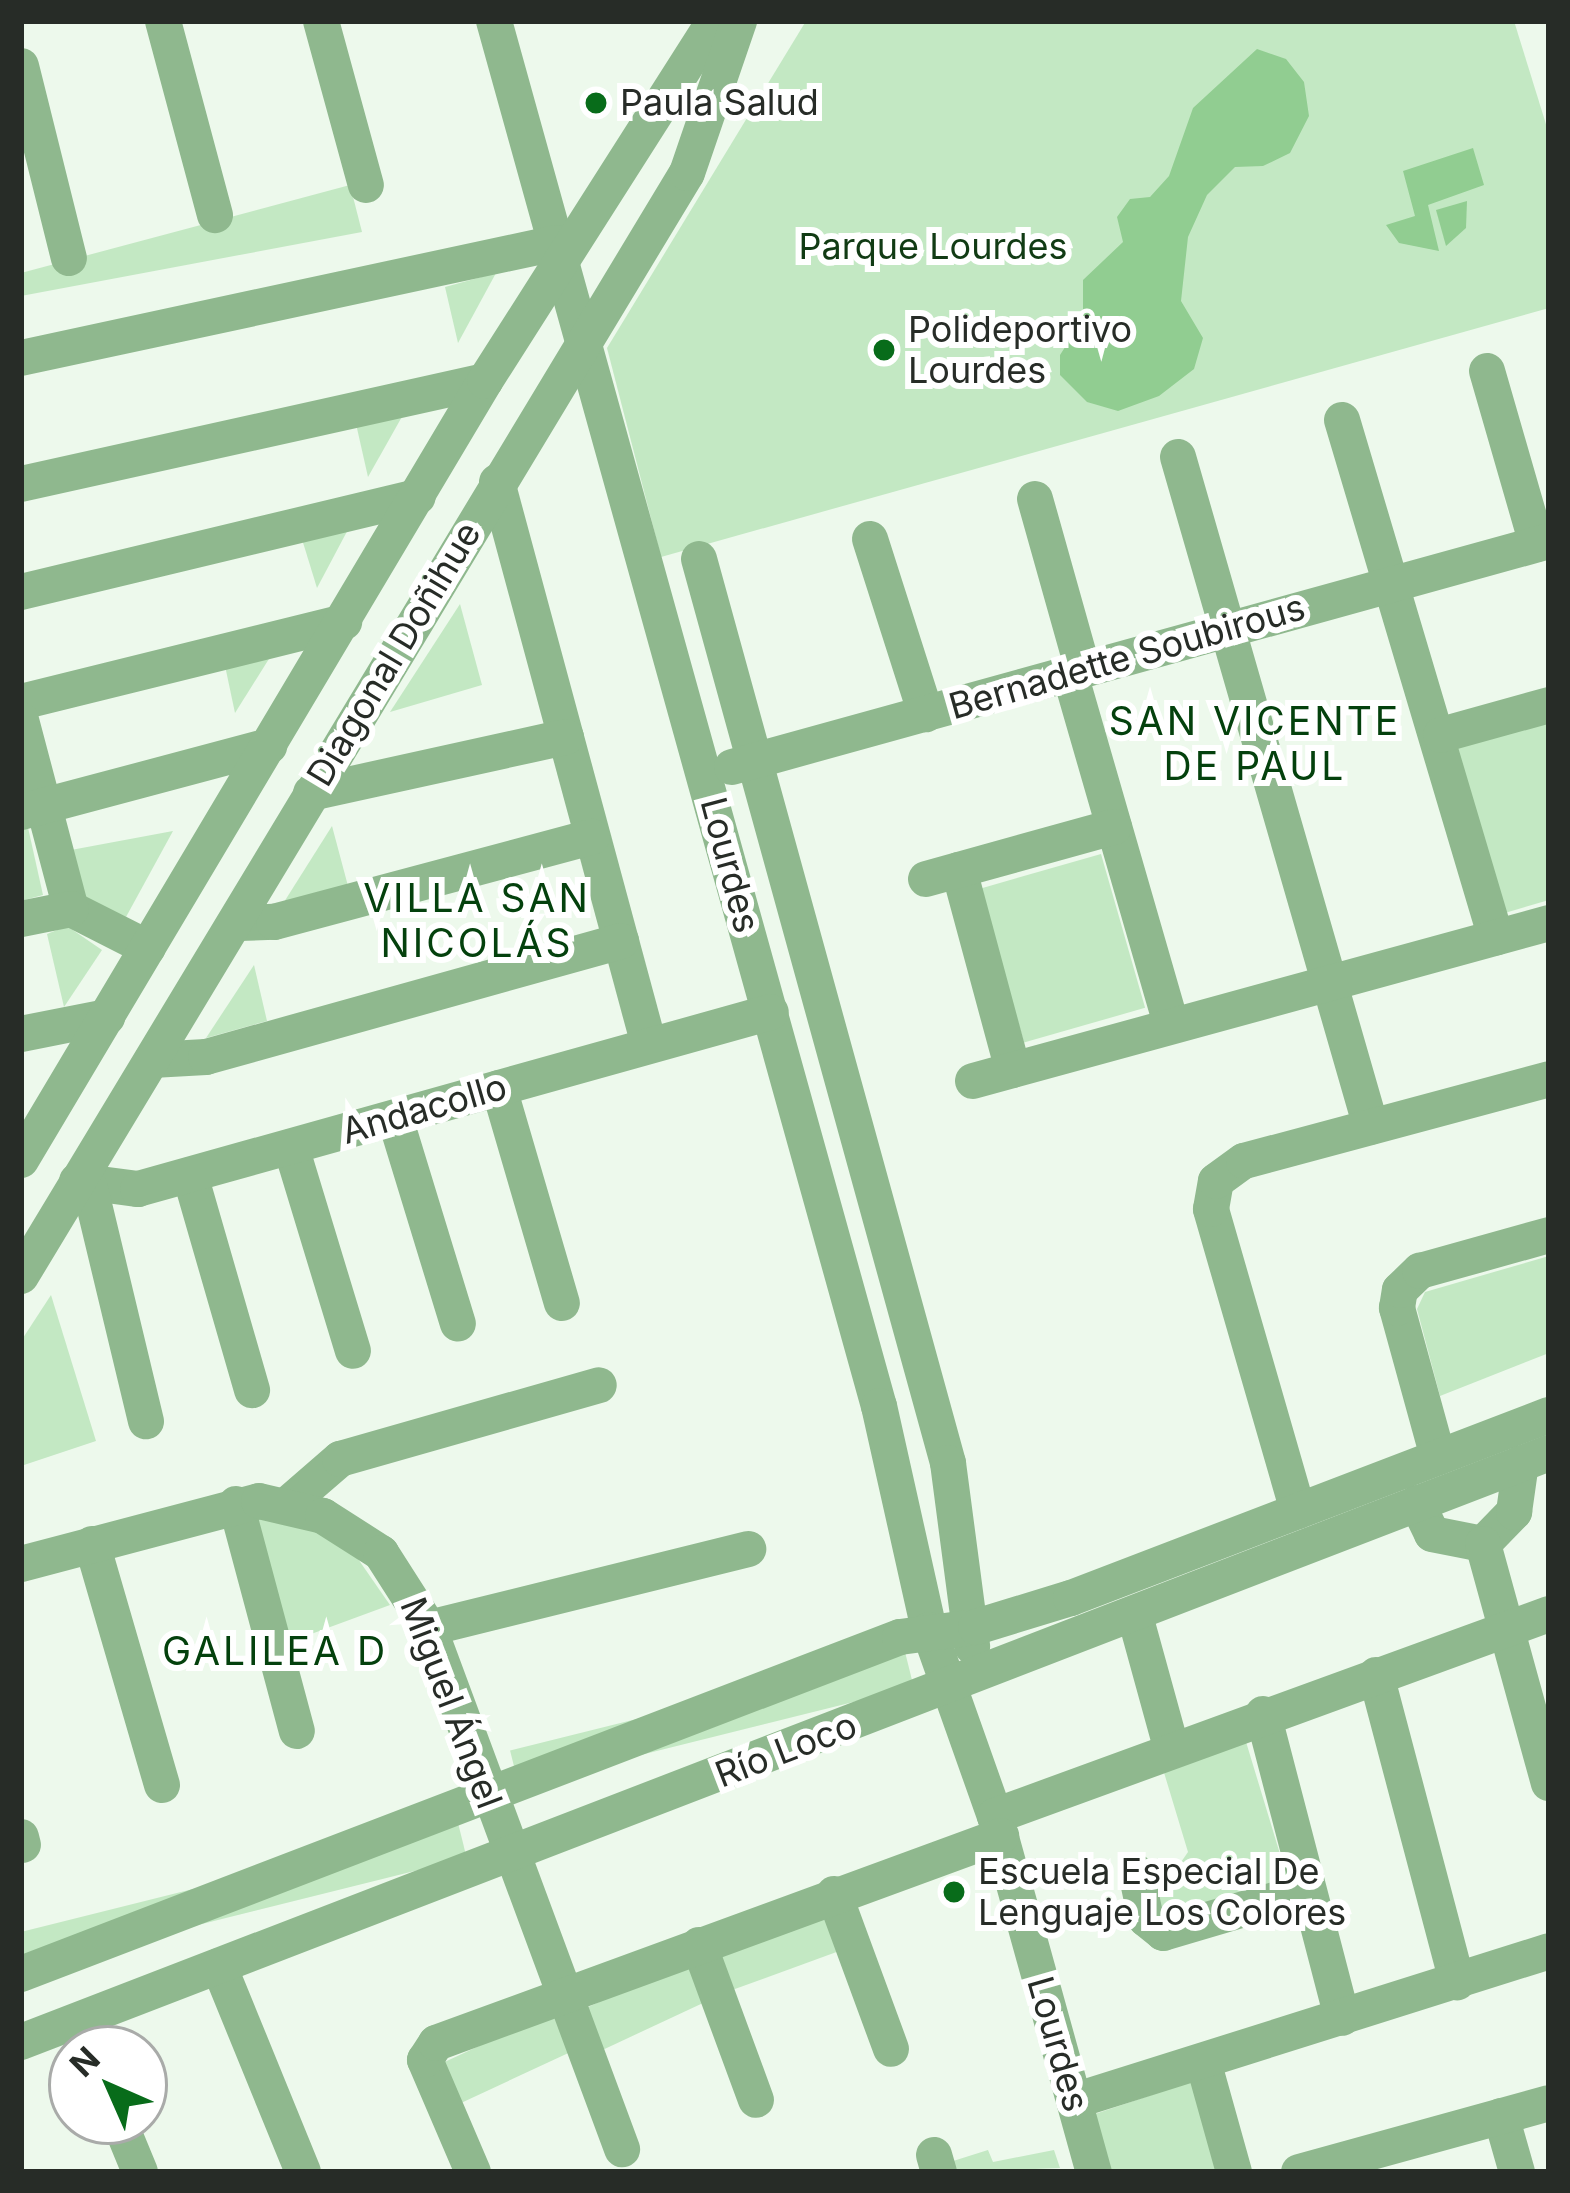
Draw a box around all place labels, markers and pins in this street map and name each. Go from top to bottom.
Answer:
place label: Paula Salud [620,81,819,125]
marker: Paula Salud [583,90,609,116]
place label: Polideportivo Lourdes [908,307,1132,392]
marker: Polideportivo Lourdes [871,337,897,363]
place label: Escuela Especial De Lenguaje Los Colores [978,1849,1346,1934]
marker: Escuela Especial De Lenguaje Los Colores [941,1879,967,1905]

